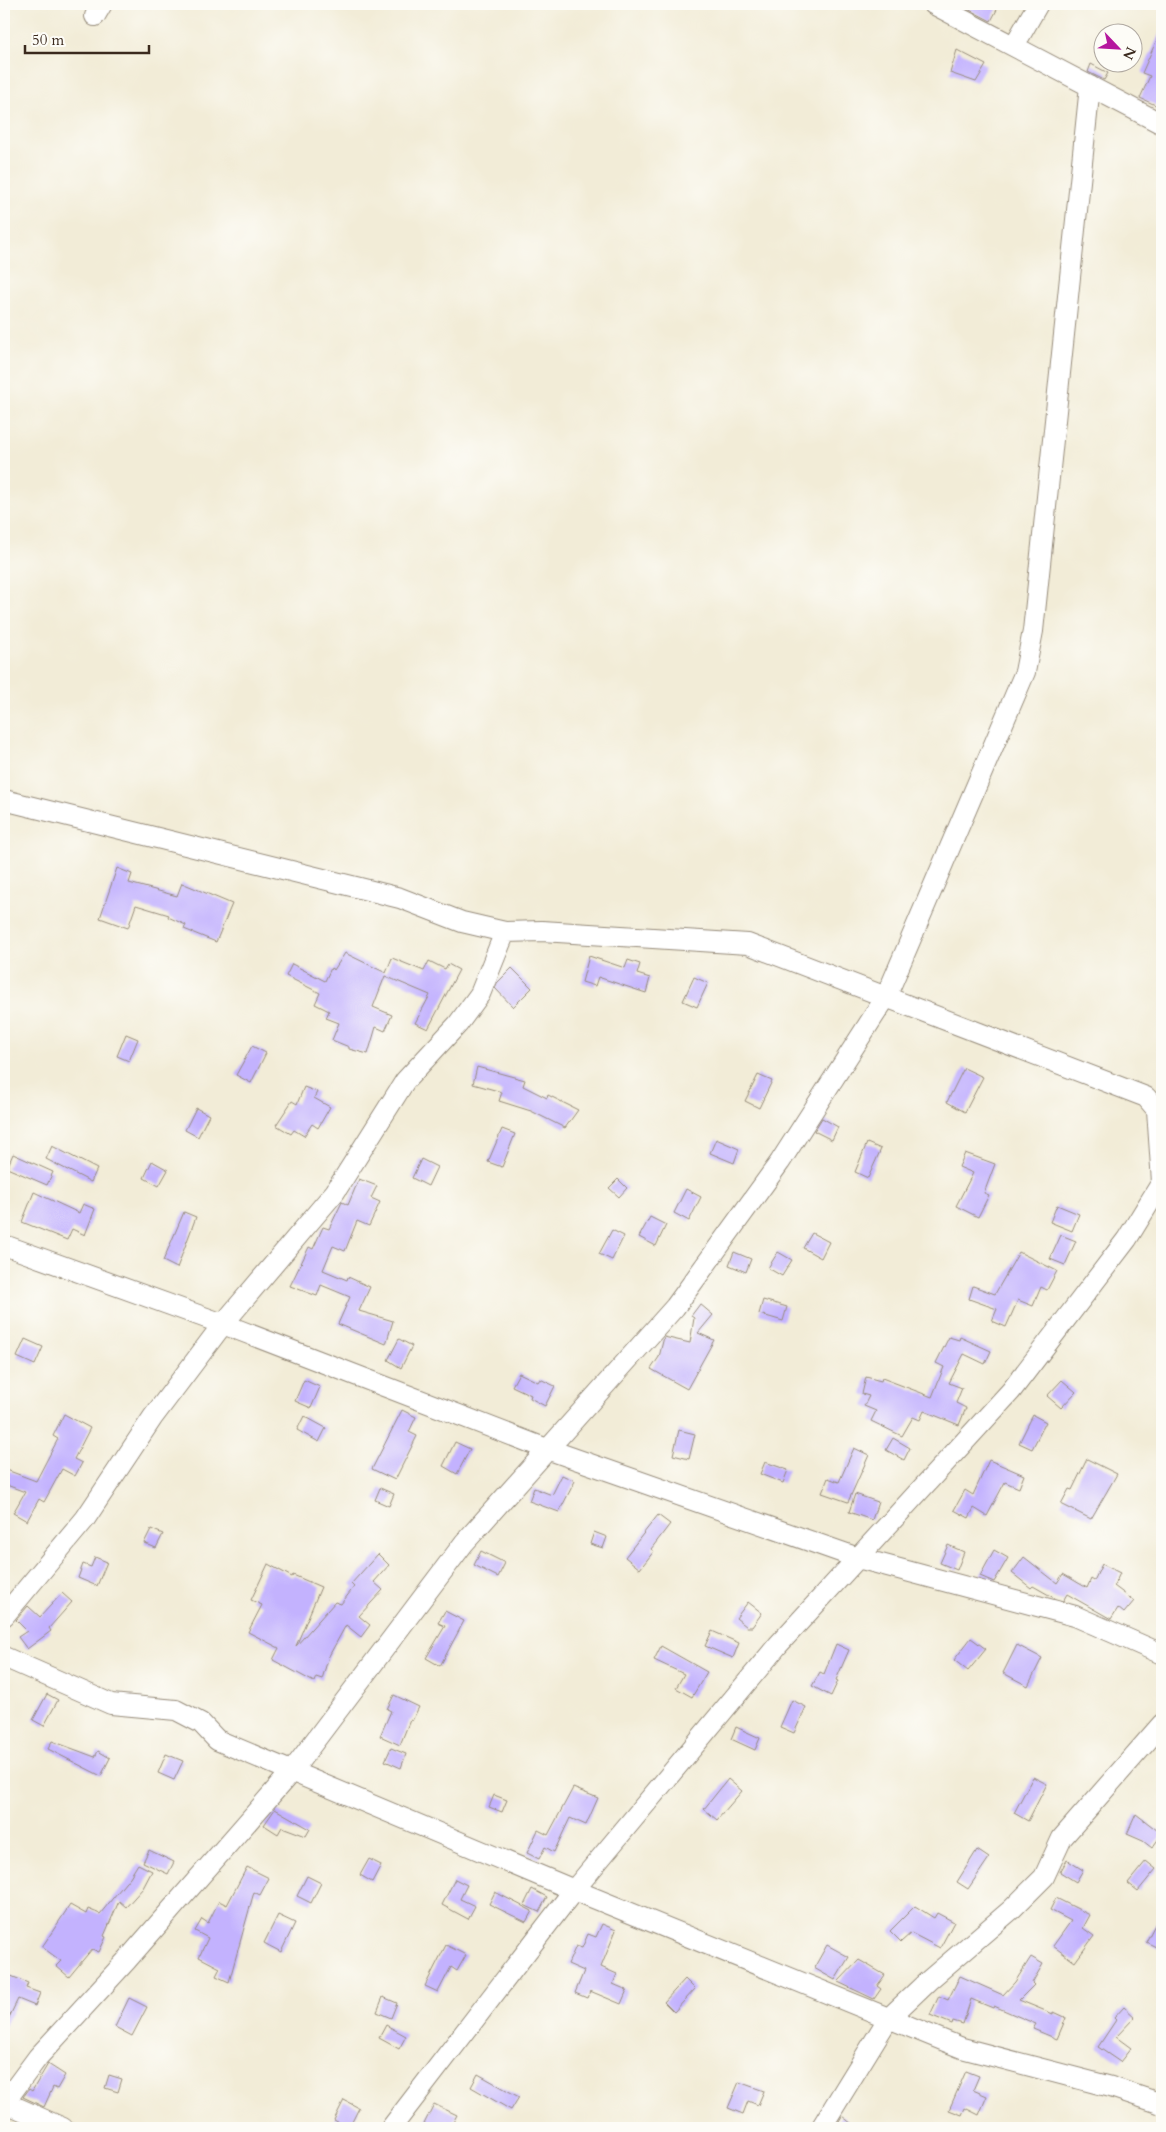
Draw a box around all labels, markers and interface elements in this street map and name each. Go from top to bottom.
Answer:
scale bar [25,22,149,54]
north arrow [1094,22,1144,72]
text: 50 m [32,30,64,50]
text: N [1118,44,1141,63]

